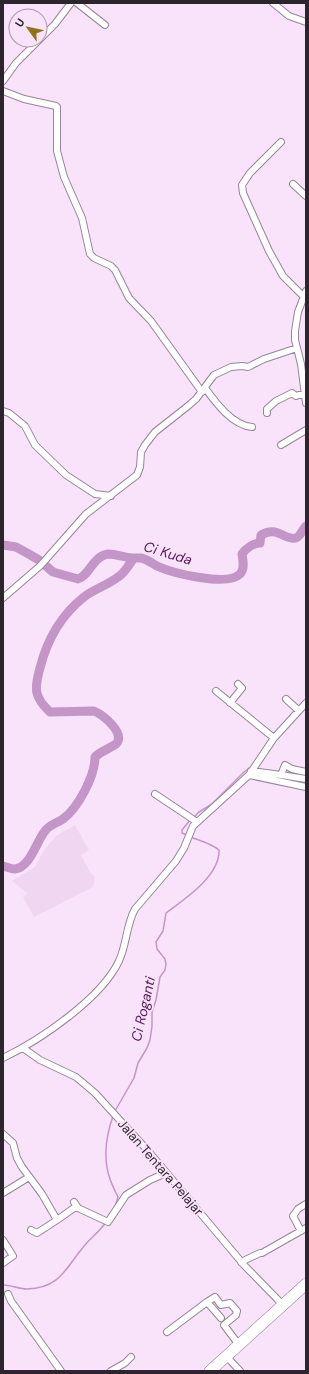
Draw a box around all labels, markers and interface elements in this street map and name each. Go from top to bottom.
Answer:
north arrow [8,8,48,48]
text: U [12,16,28,30]
water label: Ci Kuda [142,537,195,569]
water label: Ci Roganti [127,974,159,1043]
street label: Jalan Tentara Pelajar [114,1116,207,1219]

